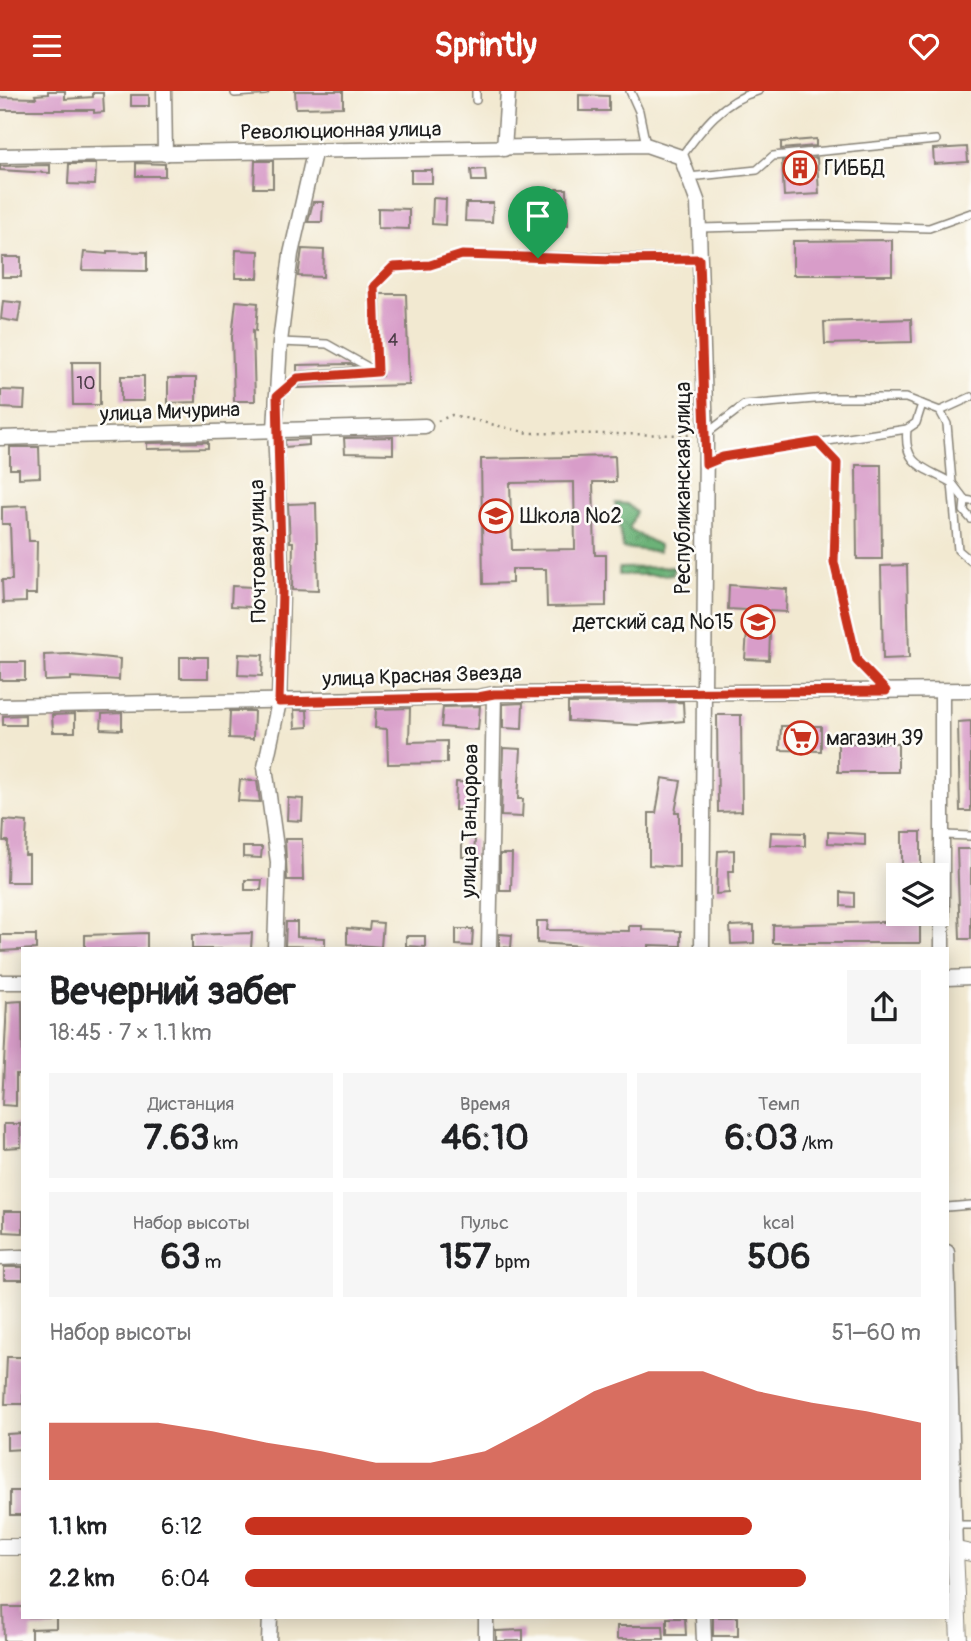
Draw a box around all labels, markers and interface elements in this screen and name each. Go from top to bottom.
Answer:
text: Sprintly [434,26,537,66]
icon: menu [28,27,66,65]
icon: heart [905,27,943,65]
street label: Революционная улица [240,116,442,146]
building icon: ГИББД [781,149,819,187]
place label: ГИББД [824,155,885,182]
pin [508,186,568,258]
icon: arrive [519,197,557,235]
house number: 4 [388,329,399,352]
house number: 10 [76,372,96,395]
street label: Республиканская улица [670,382,697,594]
street label: улица Мичурина [98,396,241,428]
street label: Почтовая улица [243,479,273,623]
school or university icon: Школа №2 [477,497,515,535]
place label: Школа №2 [520,503,622,530]
school or university icon: детский сад №15 [739,603,777,641]
place label: детский сад №15 [572,609,734,636]
street label: улица Красная Звезда [321,659,522,693]
supermarket icon: магазин 39 [782,719,820,757]
place label: магазин 39 [826,725,924,752]
street label: улица Танцорова [455,744,485,899]
map controls [886,863,949,926]
button: layers [886,863,949,926]
text: Вечерний забег [49,968,296,1016]
button: share [847,970,921,1044]
text: 18:45 · 7 × 1.1 km [49,1018,212,1047]
text: Дистанция [148,1092,234,1116]
text: Время [460,1092,510,1116]
text: Темп [758,1092,800,1116]
text: 7.63 [143,1116,210,1160]
text: 46:10 [441,1116,529,1160]
text: 6:03 [725,1116,798,1160]
text: km [210,1131,239,1155]
text: /km [798,1131,833,1155]
text: Набор высоты [132,1211,250,1235]
text: Пульс [461,1211,509,1235]
text: kcal [764,1211,794,1235]
text: 63 [161,1235,200,1279]
text: 157 [440,1235,491,1279]
text: 506 [747,1235,811,1279]
text: m [200,1250,221,1274]
text: bpm [491,1250,530,1274]
text: Набор высоты [49,1318,191,1347]
text: 51–60 m [831,1318,921,1347]
text: 1.1 km [49,1512,107,1541]
text: 6:12 [161,1512,202,1541]
text: 2.2 km [49,1564,115,1593]
text: 6:04 [161,1564,210,1593]

